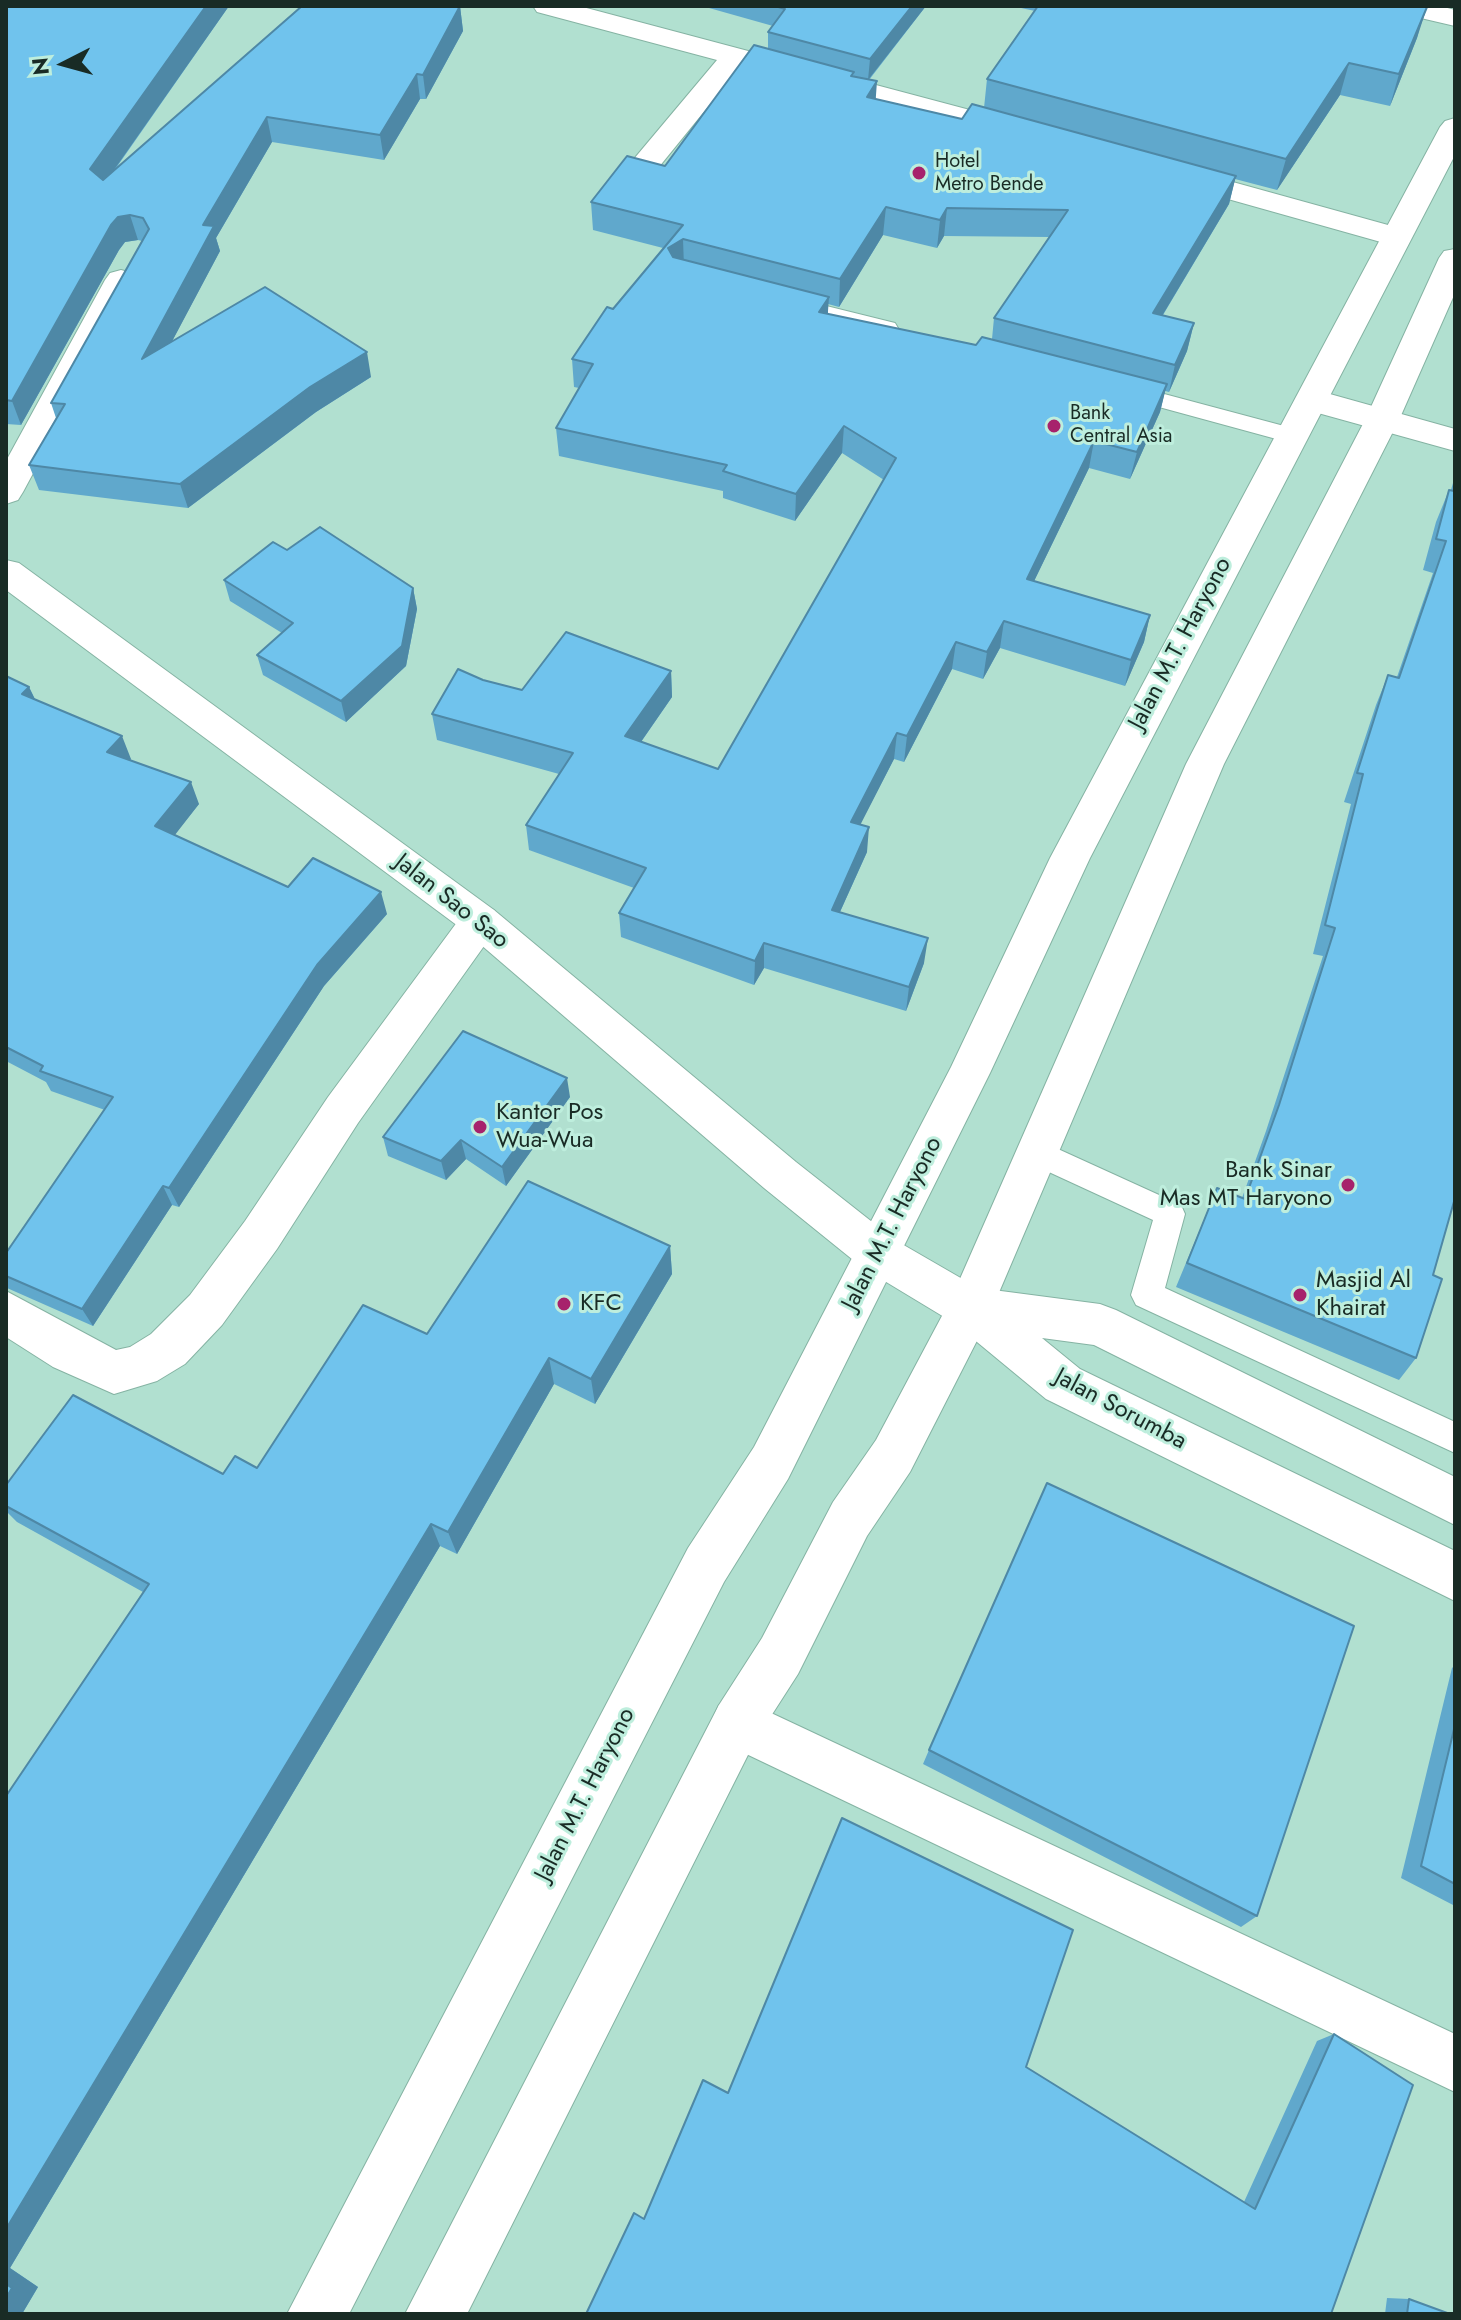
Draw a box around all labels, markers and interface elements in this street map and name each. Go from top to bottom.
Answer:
north arrow [24,24,104,104]
text: N [23,56,57,77]
place label: Hotel Metro Bende [935,150,1043,197]
marker: Hotel Metro Bende [910,164,928,182]
place label: Bank Central Asia [1070,402,1172,449]
marker: Bank Central Asia [1045,417,1063,435]
street label: Jalan M.T. Haryono [1124,553,1238,735]
street label: Jalan Sao Sao [388,848,514,956]
place label: Kantor Pos Wua-Wua [496,1099,603,1155]
marker: Kantor Pos Wua-Wua [471,1118,489,1136]
street label: Jalan M.T. Haryono [837,1133,949,1315]
place label: Bank Sinar Mas MT Haryono [1160,1157,1332,1213]
marker: Bank Sinar Mas MT Haryono [1339,1176,1357,1194]
place label: Masjid Al Khairat [1316,1267,1411,1323]
marker: Masjid Al Khairat [1291,1286,1309,1304]
place label: KFC [580,1290,622,1318]
marker: KFC [555,1295,573,1313]
street label: Jalan Sorumba [1049,1363,1191,1457]
street label: Jalan M.T. Haryono [530,1704,642,1886]

